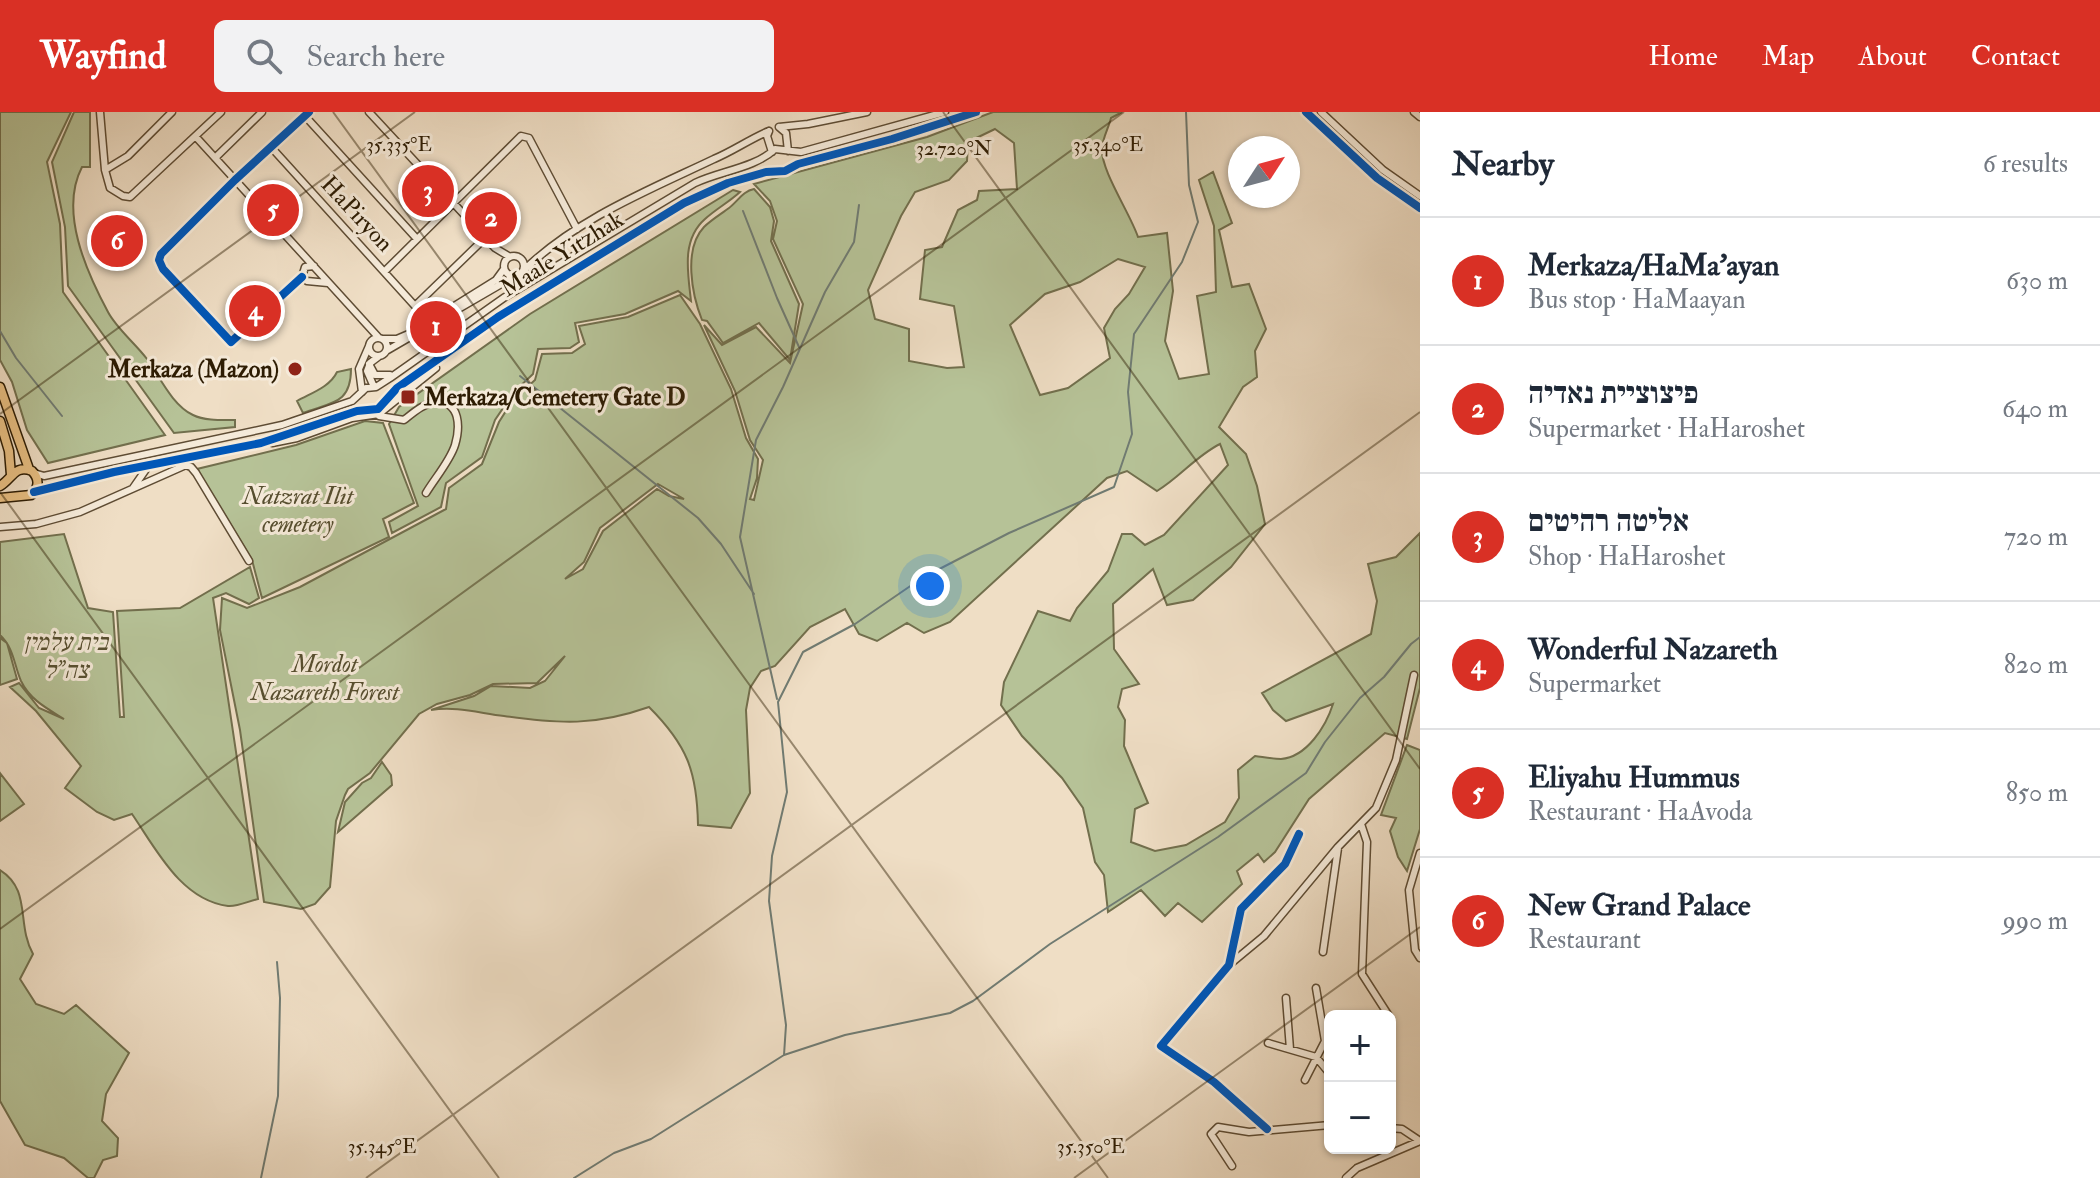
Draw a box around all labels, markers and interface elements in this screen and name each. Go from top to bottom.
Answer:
search box [214,20,774,92]
text: Wayfind [40,32,166,80]
icon: search [242,34,286,78]
text: Search here [306,38,445,75]
text: Home [1648,39,1718,74]
text: Map [1762,39,1814,74]
text: About [1858,39,1927,74]
text: Contact [1971,39,2060,74]
text: 35.335°E [366,132,432,157]
text: 35.340°E [1073,132,1143,157]
text: 32.720°N [916,136,992,161]
north arrow [1228,136,1300,208]
text: Nearby [1452,143,1554,186]
text: 6 results [1983,148,2068,180]
pin: 3 [402,161,454,221]
street label: HaPiryon [314,169,400,259]
pin: 5 [247,180,299,240]
pin: 2 [465,188,517,248]
street label: Maale Yitzhak [494,204,630,304]
pin: 6 [91,211,143,271]
text: Merkaza/HaMa'ayan [1528,247,1779,284]
text: 1 [1473,265,1483,297]
text: 630 m [2006,265,2068,297]
pin: 4 [229,281,281,341]
text: Bus stop · HaMaayan [1528,284,1746,316]
pin: 1 [410,297,462,357]
place label: Merkaza (Mazon) [107,354,279,385]
marker: Merkaza (Mazon) [286,360,304,378]
text: פיצוציית נאדיה [1528,375,1698,412]
place label: Merkaza/Cemetery Gate D [423,382,686,413]
marker: Merkaza/Cemetery Gate D [399,388,417,406]
text: 2 [1471,393,1485,425]
text: 640 m [2002,393,2068,425]
text: Supermarket · HaHaroshet [1528,413,1805,445]
park label: Natzrat Ilit cemetery [241,481,354,540]
text: אליטה רהיטים [1528,503,1689,540]
text: 3 [1473,521,1483,553]
text: 720 m [2004,521,2068,553]
text: Shop · HaHaroshet [1528,541,1726,573]
your location [910,566,950,606]
park label: בית עלמין צה"ל [24,627,110,686]
text: Wonderful Nazareth [1528,631,1778,668]
park label: Mordot Nazareth Forest [249,649,400,708]
text: 4 [1471,649,1485,681]
text: 820 m [2004,649,2068,681]
text: Supermarket [1528,668,1661,700]
text: Eliyahu Hummus [1528,759,1740,796]
text: 5 [1472,777,1484,809]
text: 850 m [2006,777,2068,809]
text: Restaurant · HaAvoda [1528,796,1753,828]
text: New Grand Palace [1528,887,1751,924]
text: 6 [1471,905,1485,937]
text: 990 m [2002,905,2068,937]
text: Restaurant [1528,924,1641,956]
map controls [1324,1010,1396,1154]
button: + [1324,1010,1396,1082]
button: − [1324,1082,1396,1154]
text: 35.345°E [348,1134,416,1159]
text: 35.350°E [1057,1134,1125,1159]

